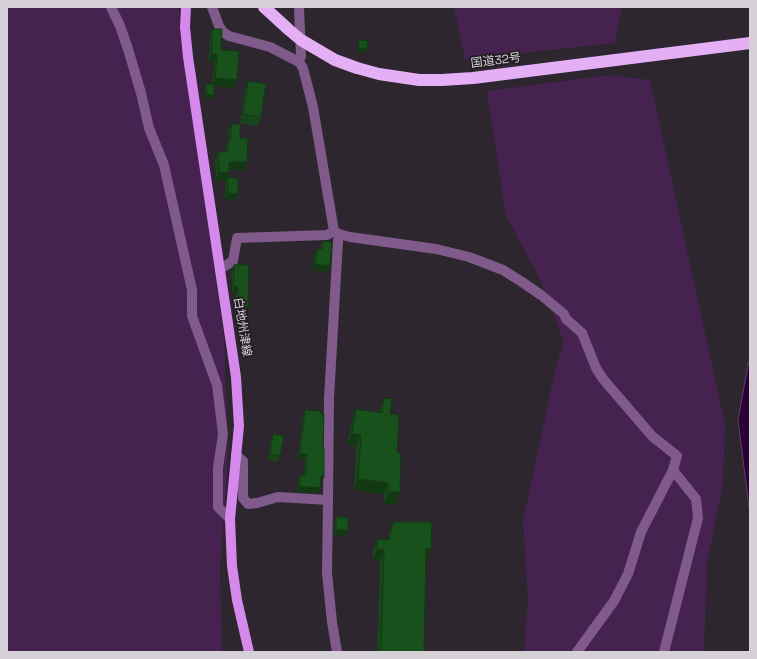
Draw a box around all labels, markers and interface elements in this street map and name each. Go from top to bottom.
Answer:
street label: 国道32号 [470,51,522,71]
street label: 白地州津線 [230,296,254,358]

